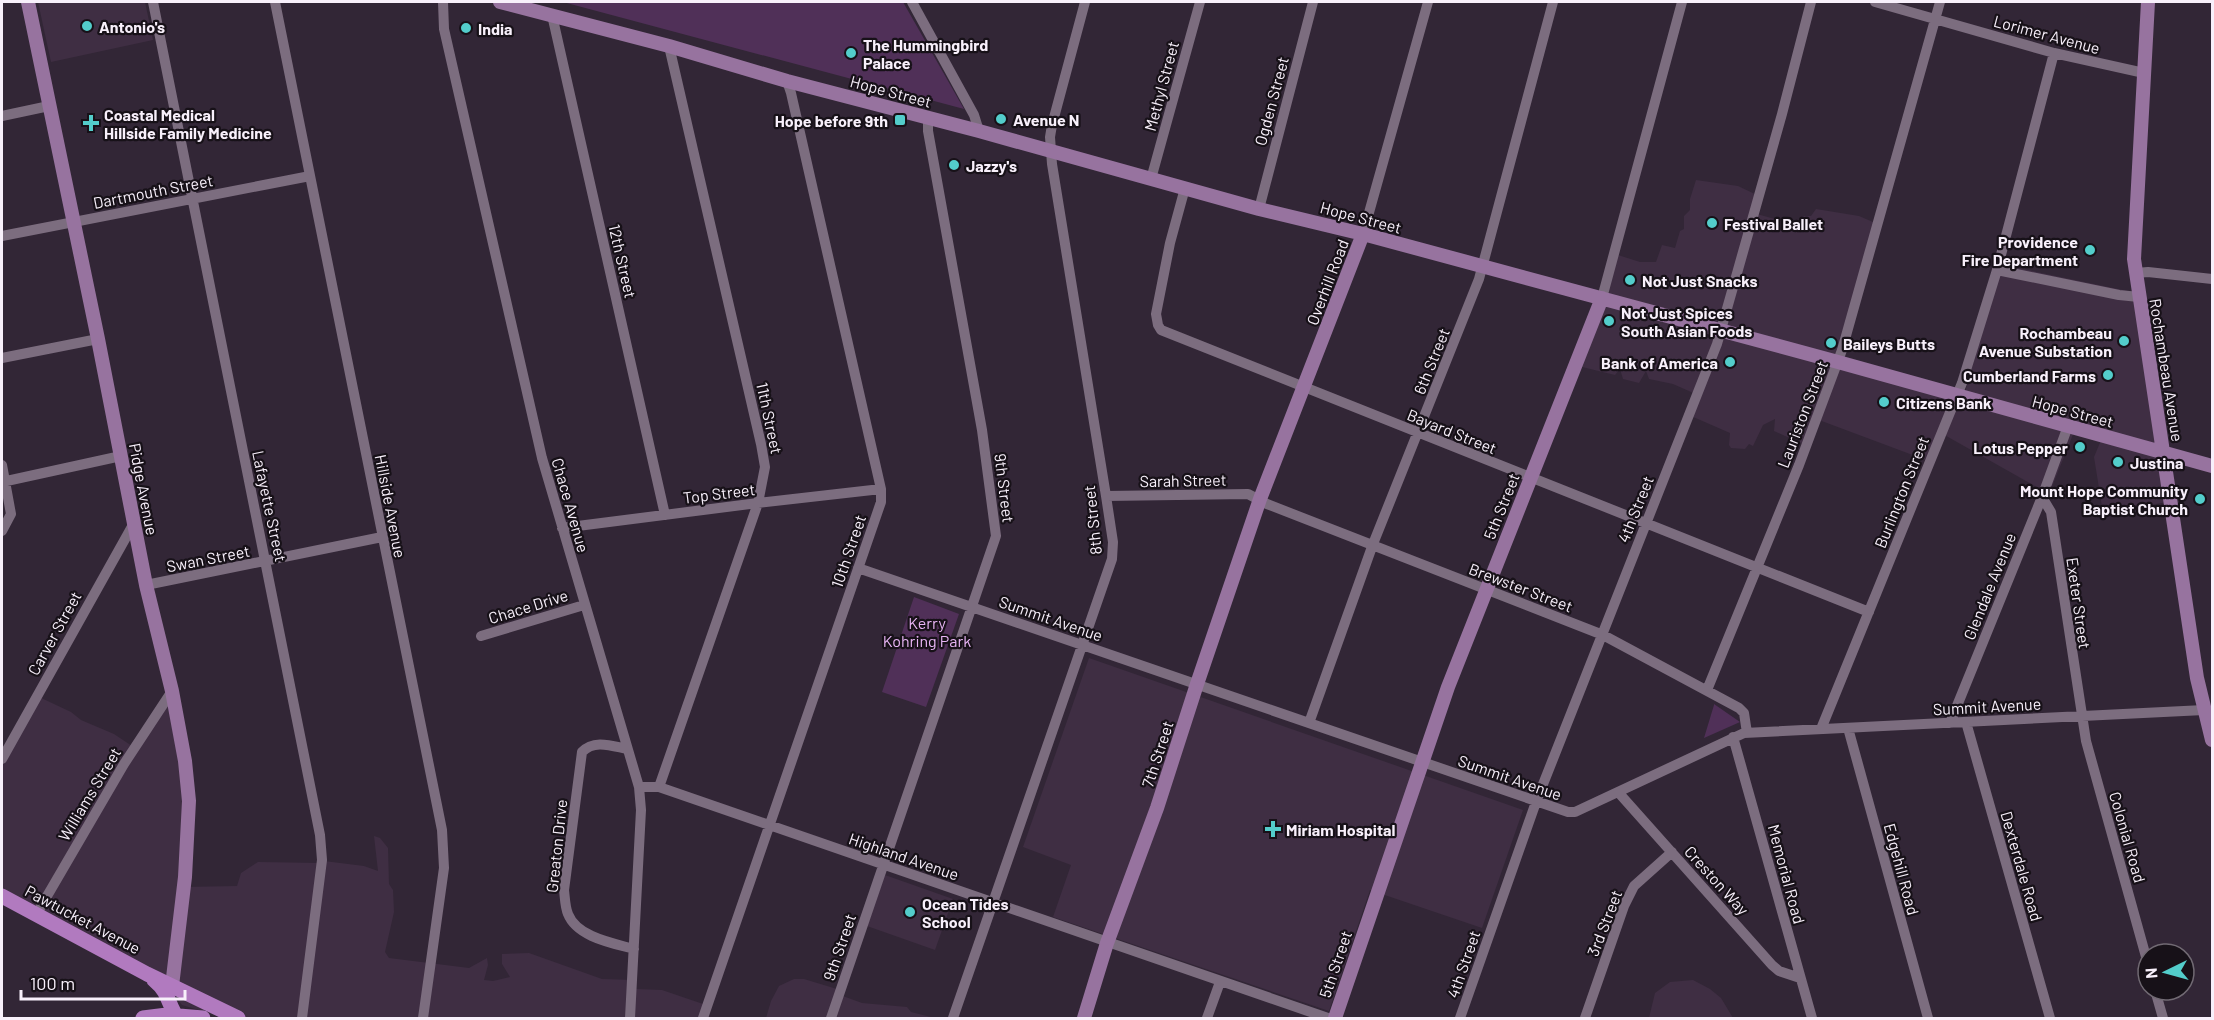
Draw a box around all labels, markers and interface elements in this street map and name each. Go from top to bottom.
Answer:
street label: Lorimer Avenue [1992,11,2102,57]
place label: Antonio's [99,17,165,36]
marker: Antonio's [80,19,94,33]
place label: India [478,19,513,38]
marker: India [459,21,473,35]
place label: The Hummingbird Palace [863,35,988,72]
street label: Methyl Street [1140,39,1182,133]
marker: The Hummingbird Palace [844,46,858,60]
street label: Ogden Street [1250,55,1292,147]
street label: Hope Street [848,71,934,111]
place label: Coastal Medical Hillside Family Medicine [104,105,272,142]
place label: Avenue N [1013,110,1079,129]
place label: Hope before 9th [775,111,888,130]
marker: Avenue N [994,112,1008,126]
marker: Hope before 9th [893,113,907,127]
marker: Coastal Medical Hillside Family Medicine [82,114,100,132]
place label: Jazzy's [966,156,1017,175]
marker: Jazzy's [947,158,961,172]
street label: Dartmouth Street [92,170,214,212]
street label: Hope Street [1318,197,1404,237]
place label: Festival Ballet [1724,214,1823,233]
marker: Festival Ballet [1705,216,1719,230]
street label: 12th Street [605,222,641,300]
place label: Providence Fire Department [1962,232,2078,269]
street label: Overhill Road [1302,236,1352,328]
marker: Providence Fire Department [2083,243,2097,257]
place label: Not Just Snacks [1642,271,1758,290]
marker: Not Just Snacks [1623,273,1637,287]
street label: Rochambeau Avenue [2146,297,2188,443]
place label: Not Just Spices South Asian Foods [1621,303,1752,340]
marker: Not Just Spices South Asian Foods [1602,314,1616,328]
place label: Rochambeau Avenue Substation [1979,323,2112,360]
street label: 6th Street [1409,325,1453,397]
place label: Baileys Butts [1843,334,1935,353]
marker: Rochambeau Avenue Substation [2117,334,2131,348]
marker: Baileys Butts [1824,336,1838,350]
place label: Bank of America [1601,353,1718,372]
marker: Bank of America [1723,355,1737,369]
street label: Lauriston Street [1773,358,1831,470]
place label: Cumberland Farms [1963,366,2096,385]
marker: Cumberland Farms [2101,368,2115,382]
street label: 11th Street [753,381,787,455]
street label: Hope Street [2030,391,2116,431]
place label: Citizens Bank [1896,393,1992,412]
marker: Citizens Bank [1877,395,1891,409]
street label: Bayard Street [1405,404,1499,458]
street label: Burlington Street [1870,433,1932,551]
place label: Lotus Pepper [1973,438,2068,457]
marker: Lotus Pepper [2073,440,2087,454]
street label: Pidge Avenue [126,441,162,537]
street label: Lafayette Street [249,449,291,563]
street label: 9th Street [991,452,1019,524]
street label: Hillside Avenue [372,453,410,559]
place label: Justina [2130,453,2183,472]
marker: Justina [2111,455,2125,469]
street label: Chace Avenue [548,456,594,554]
street label: Sarah Street [1139,470,1227,490]
street label: 5th Street [1479,470,1523,542]
street label: 4th Street [1613,473,1657,545]
street label: Top Street [682,479,756,507]
place label: Mount Hope Community Baptist Church [2020,481,2188,518]
street label: 8th Street [1079,484,1105,556]
marker: Mount Hope Community Baptist Church [2193,492,2207,506]
street label: 10th Street [827,512,869,590]
street label: Glendale Avenue [1959,530,2019,642]
street label: Swan Street [165,541,251,575]
street label: Exeter Street [2063,556,2095,650]
street label: Brewster Street [1466,558,1576,616]
street label: Chace Drive [486,585,570,627]
street label: Carver Street [23,588,85,678]
street label: Summit Avenue [997,591,1105,645]
park label: Kerry Kohring Park [883,613,971,650]
street label: Summit Avenue [1932,694,2042,718]
street label: 7th Street [1137,718,1177,790]
street label: Williams Street [54,744,124,844]
street label: Summit Avenue [1456,750,1564,804]
street label: Colonial Road [2106,789,2150,885]
street label: Greaton Drive [542,798,570,894]
street label: Dexterdale Road [1997,809,2047,923]
marker: Miriam Hospital [1264,820,1282,838]
place label: Miriam Hospital [1286,820,1395,839]
street label: Edgehill Road [1881,821,1923,917]
street label: Memorial Road [1765,822,1809,926]
street label: Highland Avenue [847,828,961,884]
street label: Creston Way [1681,842,1753,919]
street label: Pawtucket Avenue [22,881,144,957]
street label: 3rd Street [1583,887,1625,959]
place label: Ocean Tides School [922,894,1009,931]
marker: Ocean Tides School [903,905,917,919]
street label: 9th Street [819,911,859,983]
street label: 5th Street [1315,928,1355,1000]
street label: 4th Street [1443,928,1483,1000]
north arrow [2136,942,2196,1002]
scale bar [21,963,184,1001]
text: N [2141,967,2160,979]
text: 100 m [30,972,75,994]

